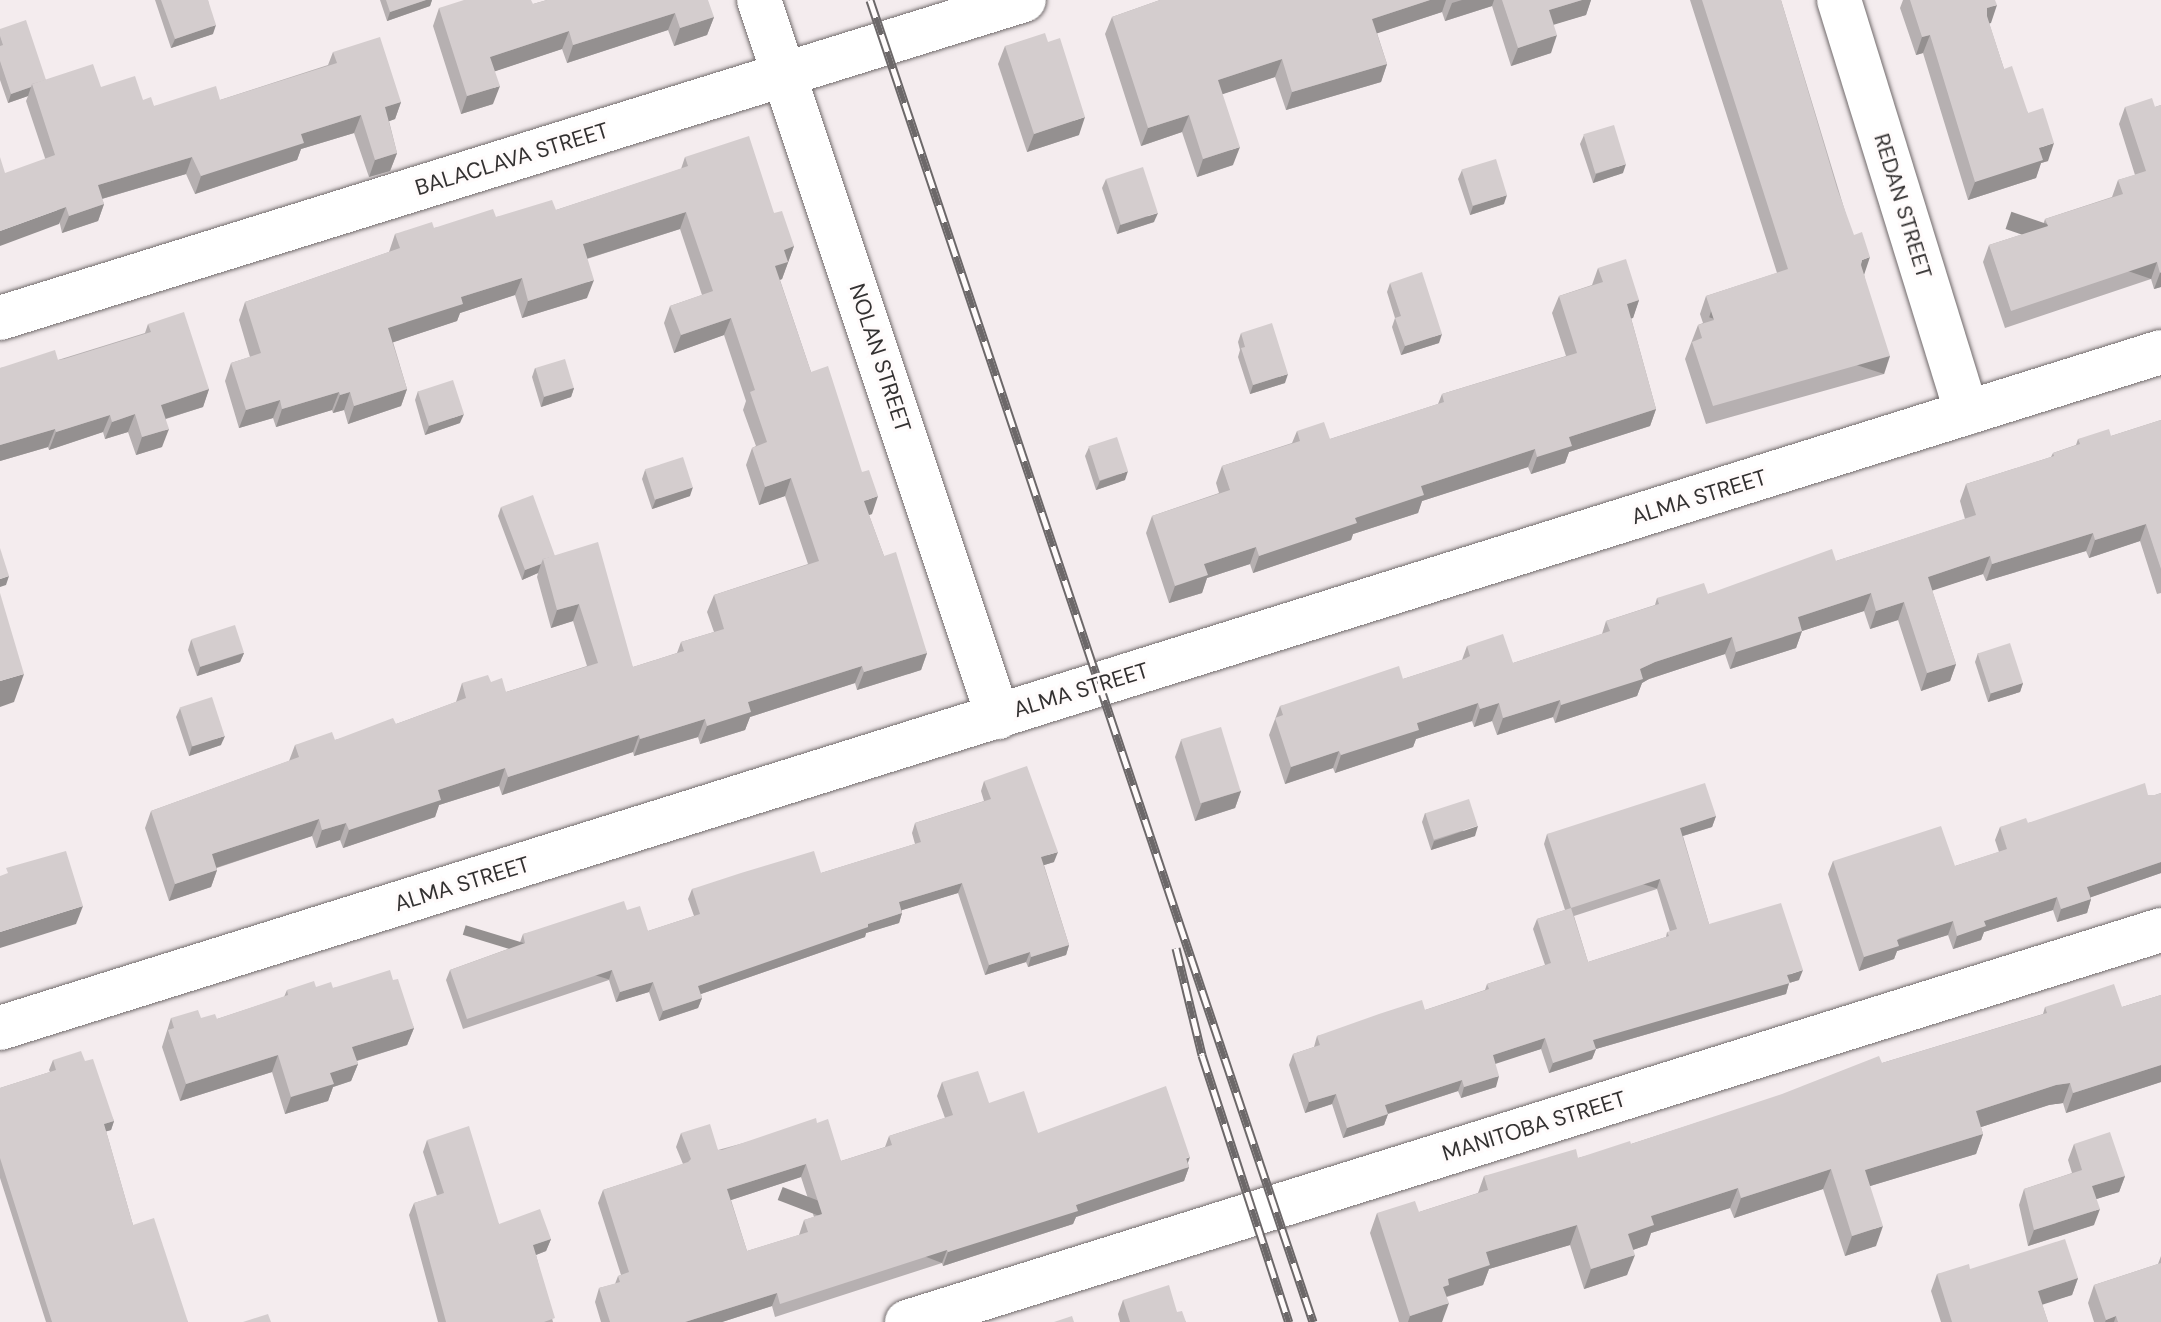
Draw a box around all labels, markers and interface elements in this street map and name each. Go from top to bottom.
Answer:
street label: BALACLAVA STREET [412,117,612,201]
street label: REDAN STREET [1868,130,1938,282]
street label: NOLAN STREET [844,280,916,436]
street label: ALMA STREET [1628,464,1770,530]
street label: ALMA STREET [1010,657,1152,723]
street label: ALMA STREET [391,851,533,917]
street label: MANITOBA STREET [1439,1086,1629,1166]

